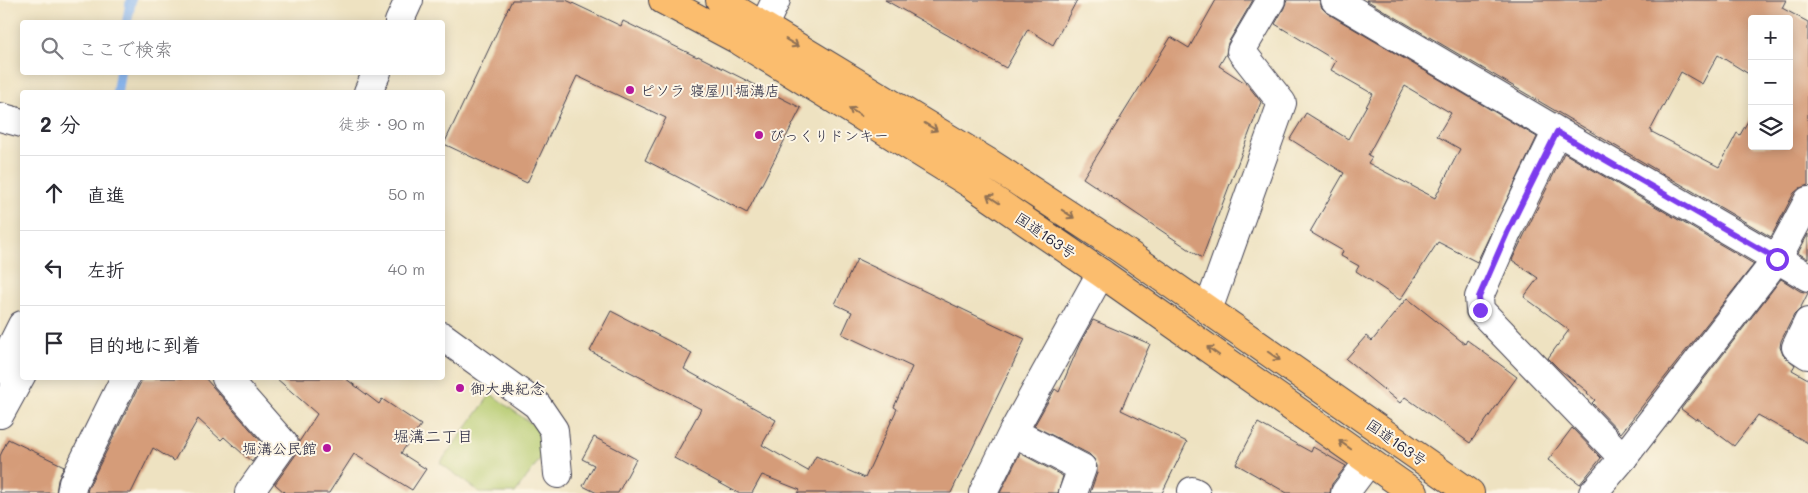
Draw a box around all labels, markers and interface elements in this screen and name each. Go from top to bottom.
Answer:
map controls [1748,15,1793,150]
button: + [1748,15,1793,60]
search box [20,20,445,75]
icon: search [38,34,66,62]
text: ここで検索 [78,36,173,61]
one-way arrow [785,38,799,48]
button: − [1748,60,1793,105]
place label: ピソラ 寝屋川堀溝店 [640,80,780,100]
marker: ピソラ 寝屋川堀溝店 [624,84,636,96]
button: layers [1748,105,1793,150]
one-way arrow [849,107,863,117]
text: 2 分 [40,110,80,137]
text: 徒歩 · 90 m [339,113,425,134]
one-way arrow [924,123,938,133]
place label: びっくりドンキー [769,125,889,145]
marker: びっくりドンキー [753,129,765,141]
icon: ahead [40,179,68,207]
text: 直進 [87,182,125,207]
text: 50 m [388,183,425,204]
one-way arrow [986,194,1000,204]
street label: 国道163号 [1012,207,1080,263]
one-way arrow [1061,209,1075,220]
route start [1766,248,1789,271]
icon: left [40,254,68,282]
text: 左折 [87,257,125,282]
text: 40 m [388,258,425,279]
route end [1469,299,1492,322]
icon: arrive [40,329,68,357]
text: 目的地に到着 [87,332,201,357]
one-way arrow [1206,346,1220,356]
one-way arrow [1267,351,1281,361]
place label: 御大典紀念 [470,378,545,398]
marker: 御大典紀念 [454,382,466,394]
street label: 国道163号 [1363,414,1431,470]
district label: 堀溝二丁目 [393,425,473,446]
place label: 堀溝公民館 [242,438,317,458]
one-way arrow [1339,440,1353,450]
marker: 堀溝公民館 [321,442,333,454]

